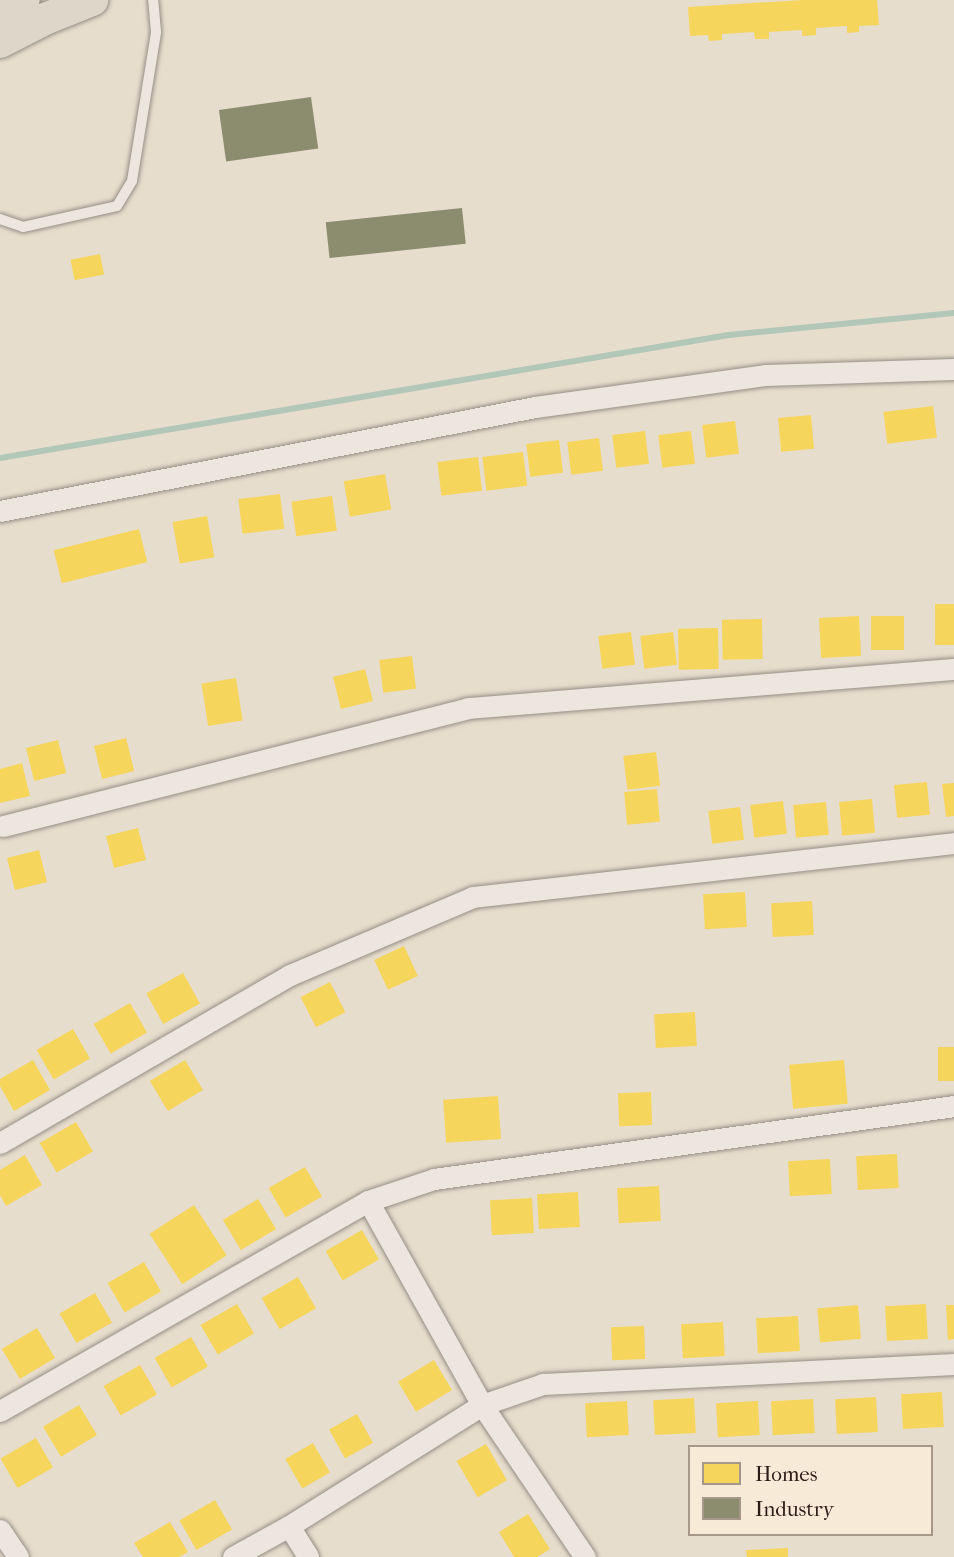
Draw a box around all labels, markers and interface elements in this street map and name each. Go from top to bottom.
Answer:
legend [688,1445,933,1536]
text: Homes [755,1462,817,1486]
text: Industry [755,1497,834,1521]

